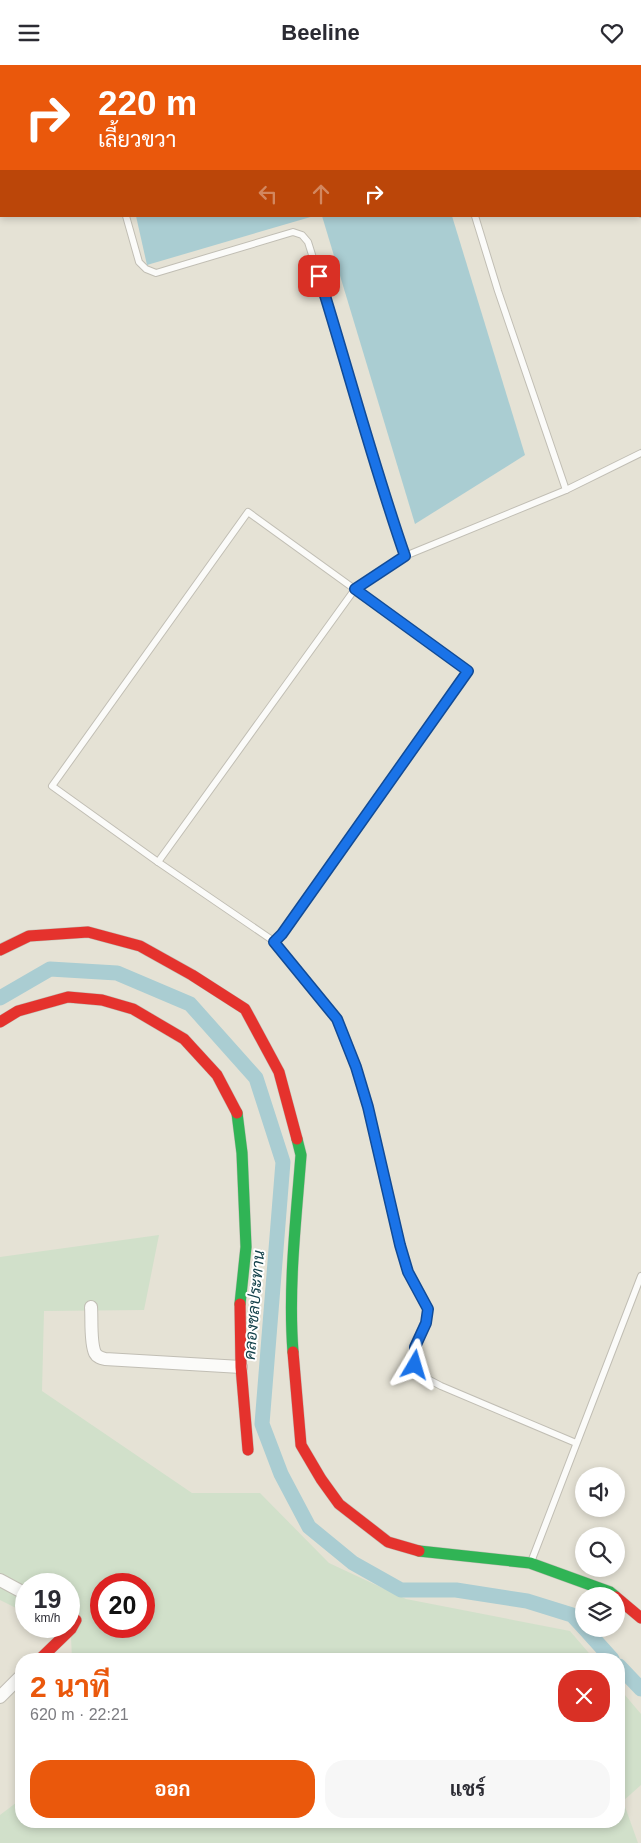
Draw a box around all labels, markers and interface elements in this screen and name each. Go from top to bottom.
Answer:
icon: menu [15,19,43,47]
icon: heart [598,19,626,47]
text: Beeline [281,20,360,45]
text: 220 m [98,83,197,122]
icon: right [15,85,80,150]
text: เลี้ยวขวา [98,127,176,152]
icon: left [254,180,282,208]
icon: ahead [307,180,335,208]
icon: right [360,180,388,208]
pin [298,255,340,297]
icon: arrive [305,262,333,290]
water label: คลองชลประทาน [241,1250,267,1360]
position arrow [388,1338,440,1390]
map controls [575,1467,625,1637]
button: sound [575,1467,625,1517]
button: search [575,1527,625,1577]
speed limit sign: 20 [90,1573,155,1638]
text: 19 [34,1585,61,1613]
button: layers [575,1587,625,1637]
text: km/h [34,1611,61,1625]
text: 2 นาที [30,1670,110,1703]
button: close [558,1670,610,1722]
text: 620 m · 22:21 [30,1706,129,1723]
button: ออก [30,1760,315,1818]
button: แชร์ [325,1760,610,1818]

